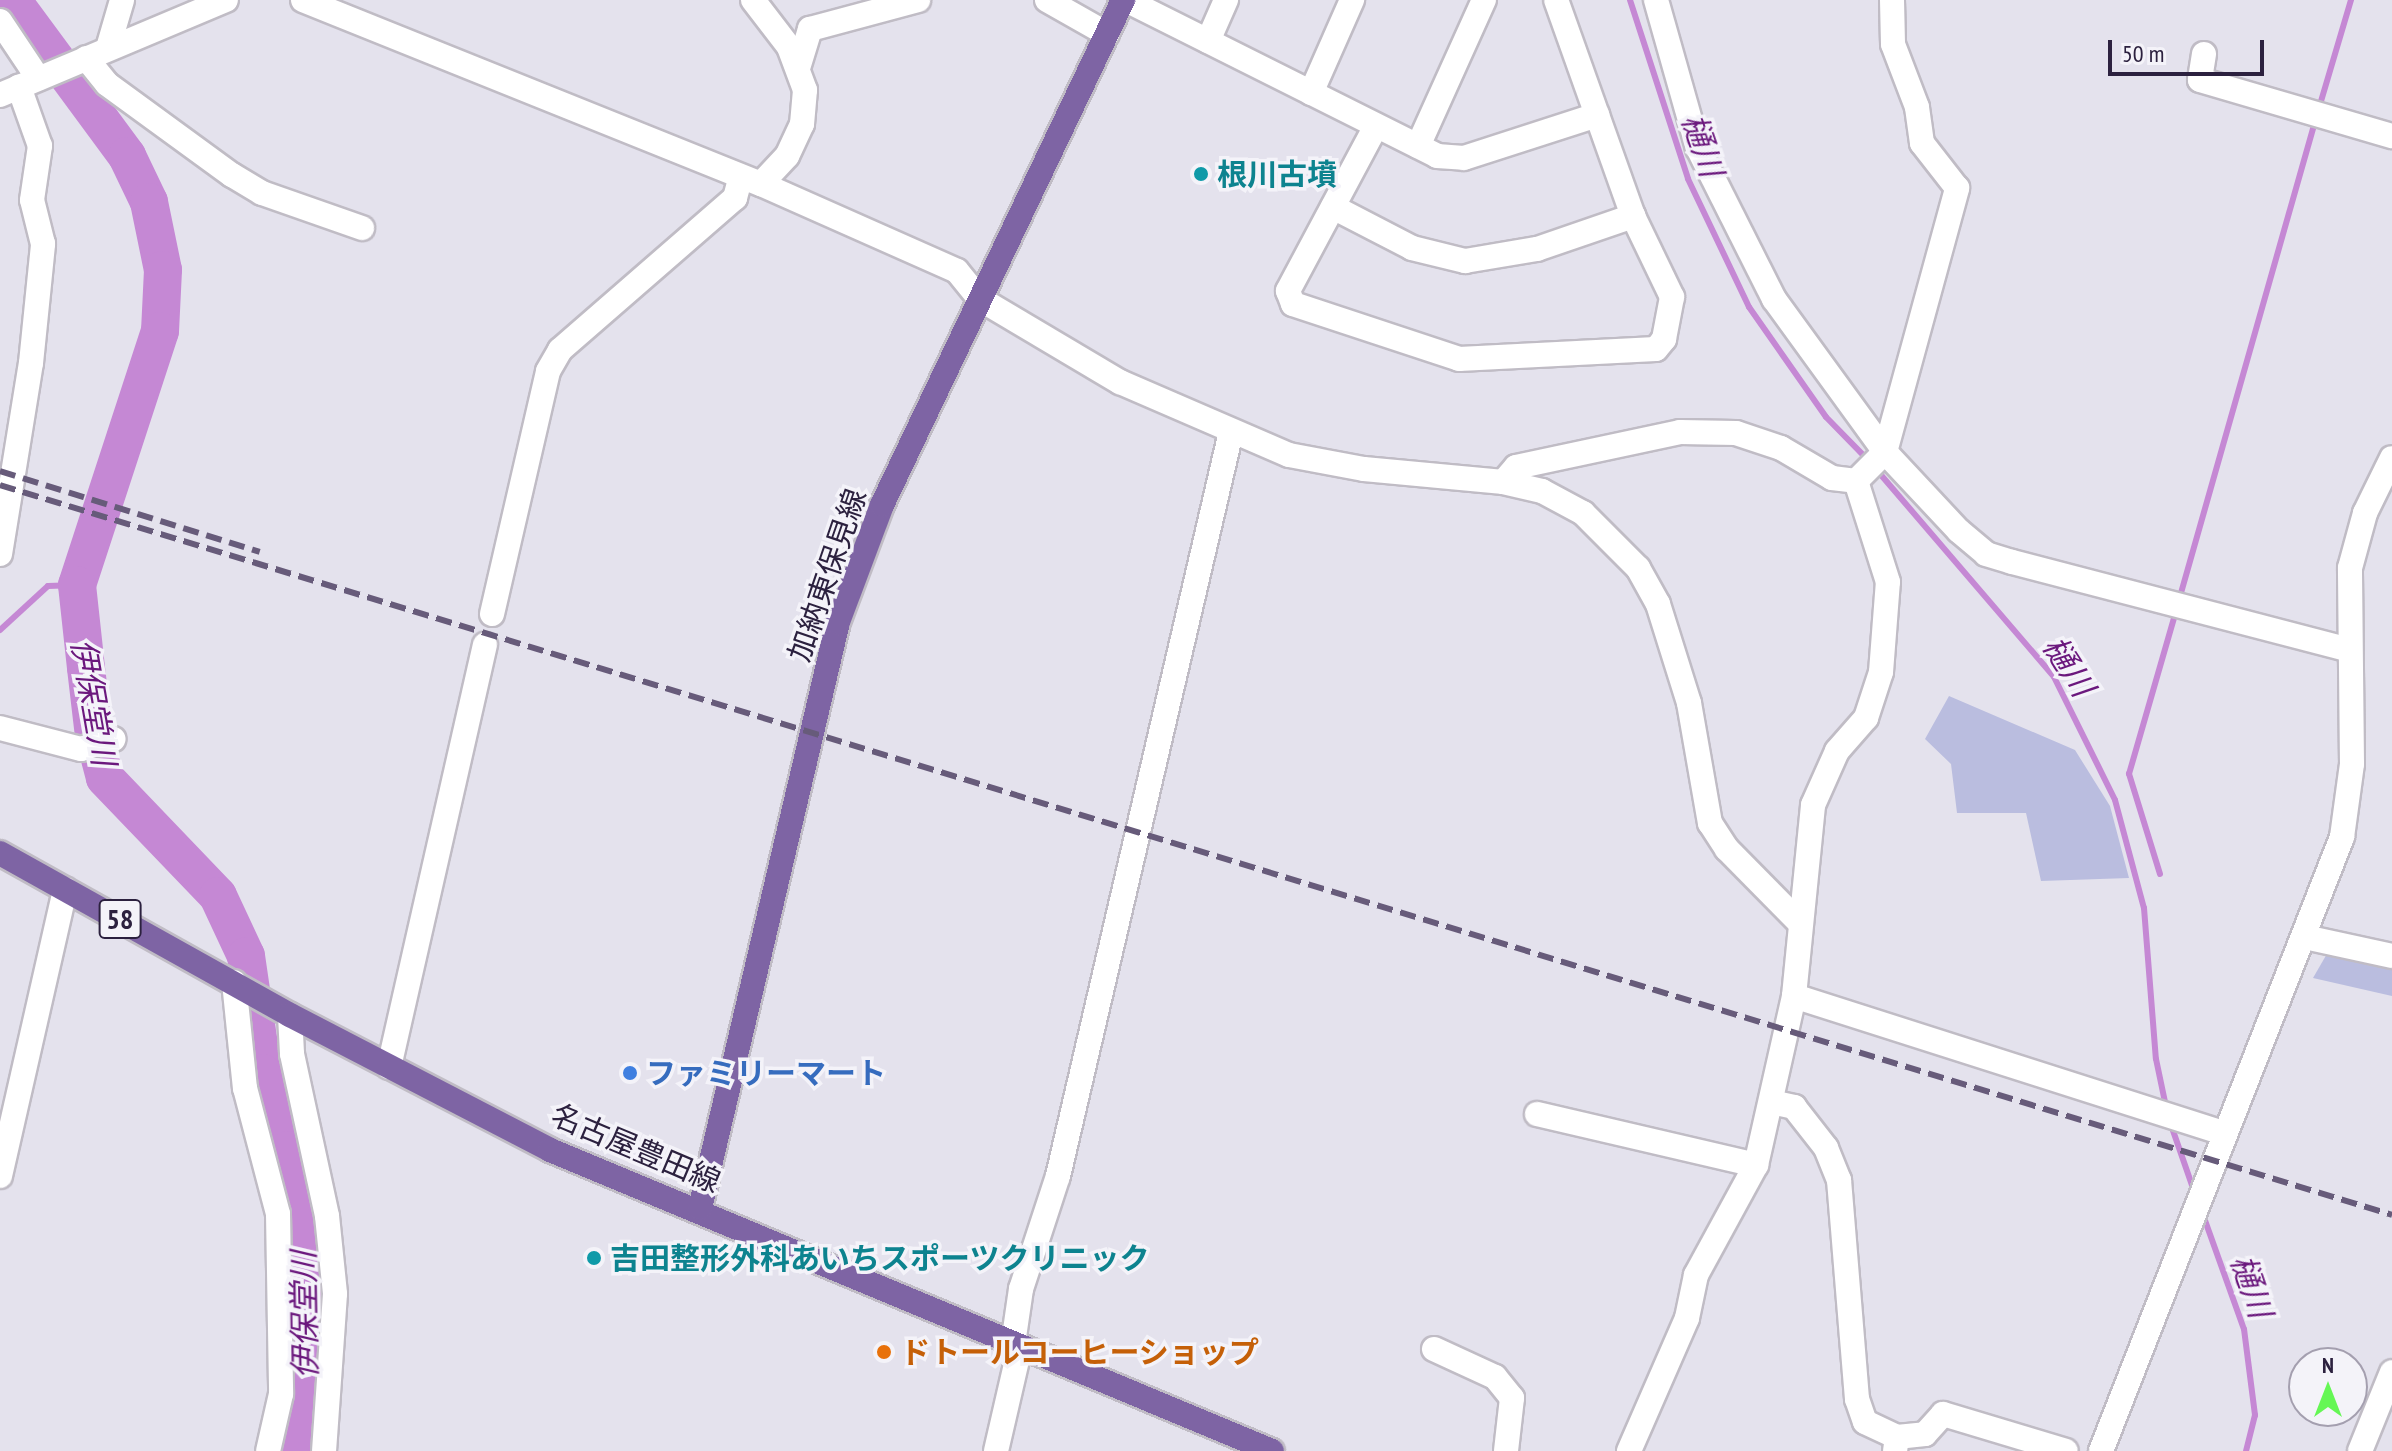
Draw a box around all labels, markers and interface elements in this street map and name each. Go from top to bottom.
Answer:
scale bar [2112,24,2268,74]
text: 50 m [2122,38,2164,69]
water label: 樋川 [1674,108,1732,182]
place label: 根川古墳 [1217,156,1337,192]
marker: 根川古墳 [1192,165,1210,183]
street label: 加納東保見線 [781,484,873,666]
water label: 樋川 [2035,629,2103,703]
water label: 伊保堂川 [64,636,124,768]
road number: 58 [98,895,142,943]
place label: ファミリーマート [646,1055,886,1091]
marker: ファミリーマート [621,1064,639,1082]
street label: 名古屋豊田線 [546,1096,726,1200]
place label: 吉田整形外科あいちスポーツクリニック [610,1240,1150,1276]
marker: 吉田整形外科あいちスポーツクリニック [585,1249,603,1267]
water label: 樋川 [2223,1249,2281,1323]
water label: 伊保堂川 [284,1251,324,1379]
place label: ドトールコーヒーショップ [900,1334,1260,1370]
marker: ドトールコーヒーショップ [875,1343,893,1361]
north arrow [2288,1347,2368,1427]
text: N [2322,1351,2334,1379]

